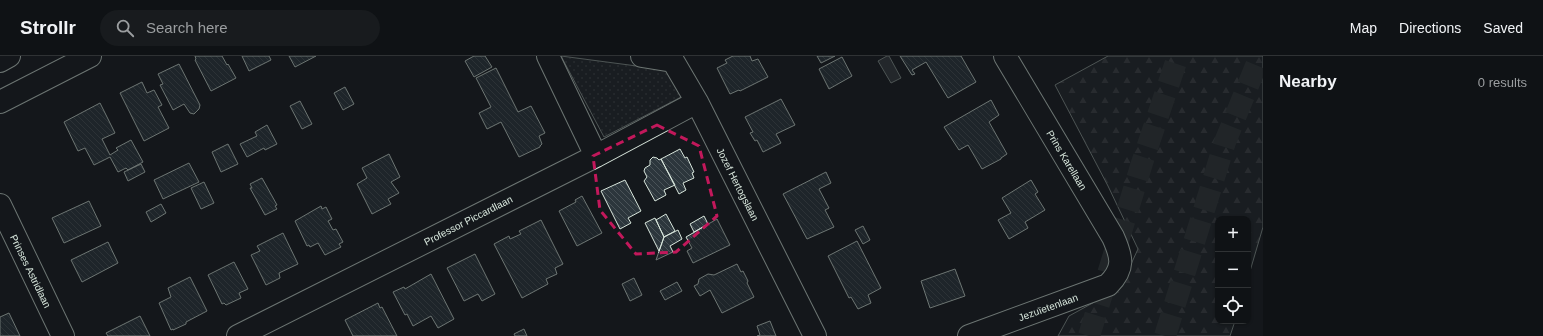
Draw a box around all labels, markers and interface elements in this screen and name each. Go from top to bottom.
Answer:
search box [100,10,380,46]
text: Strollr [20,17,76,38]
icon: search [114,17,136,39]
text: Search here [146,19,228,36]
text: Map [1350,20,1377,36]
text: Directions [1399,20,1461,36]
text: Saved [1483,20,1523,36]
text: Nearby [1279,72,1337,91]
text: 0 results [1478,75,1527,90]
street label: Prins Karellaan [1044,128,1089,192]
street label: Jozef Hertogslaan [714,146,761,223]
street label: Professor Piccardlaan [422,193,514,248]
map controls [1215,216,1251,324]
button: + [1215,216,1251,252]
street label: Prinses Astridlaan [8,233,53,310]
button: − [1215,252,1251,288]
button: locate [1215,288,1251,324]
street label: Jezuïetenlaan [1017,292,1079,323]

